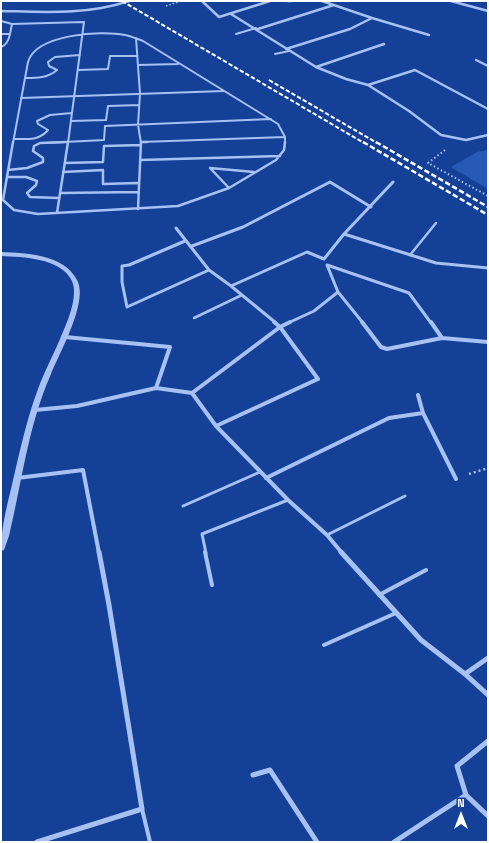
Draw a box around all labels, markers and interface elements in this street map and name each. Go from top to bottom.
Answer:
north arrow [441,795,481,835]
text: N [457,796,465,810]

